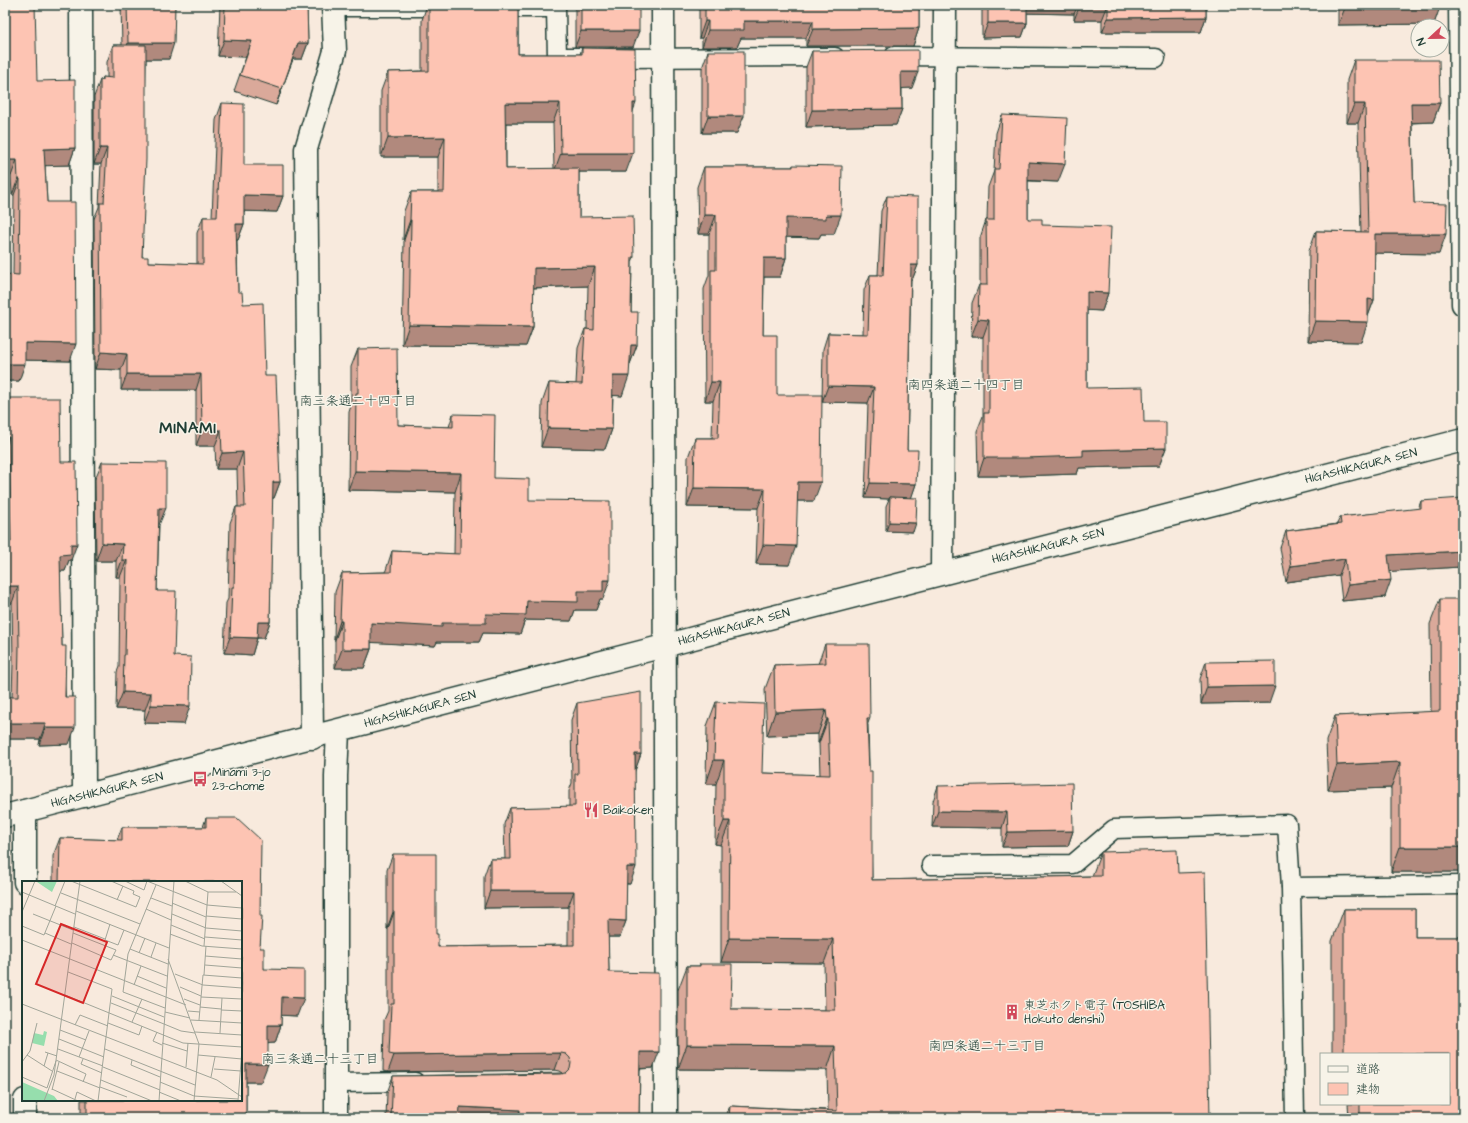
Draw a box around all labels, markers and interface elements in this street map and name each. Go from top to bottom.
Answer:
north arrow [1410,18,1450,58]
text: N [1413,35,1429,48]
district label: 南四条通二十四丁目 [907,376,1025,394]
district label: 南三条通二十四丁目 [299,392,417,410]
district label: MINAMI [159,417,217,439]
street label: HIGASHIKAGURA SEN [1303,444,1419,488]
street label: HIGASHIKAGURA SEN [990,524,1106,568]
street label: HIGASHIKAGURA SEN [676,604,792,650]
street label: HIGASHIKAGURA SEN [362,686,478,732]
place label: Minami 3-jo 23-chome [212,764,271,795]
street label: HIGASHIKAGURA SEN [49,768,165,812]
bus stop icon: Minami 3-jo 23-chome [191,770,209,788]
restaurant icon: Baikoken [582,801,600,819]
place label: Baikoken [603,802,653,819]
inset map [22,881,242,1101]
place label: 東芝ホクト電子 (TOSHIBA Hokuto denshi) [1024,997,1165,1028]
building icon: 東芝ホクト電子 (TOSHIBA Hokuto denshi) [1003,1003,1021,1021]
district label: 南四条通二十三丁目 [928,1037,1046,1055]
district label: 南三条通二十三丁目 [261,1050,379,1068]
legend [1320,1053,1450,1105]
text: 道路 [1356,1061,1380,1078]
text: 建物 [1356,1081,1380,1098]

